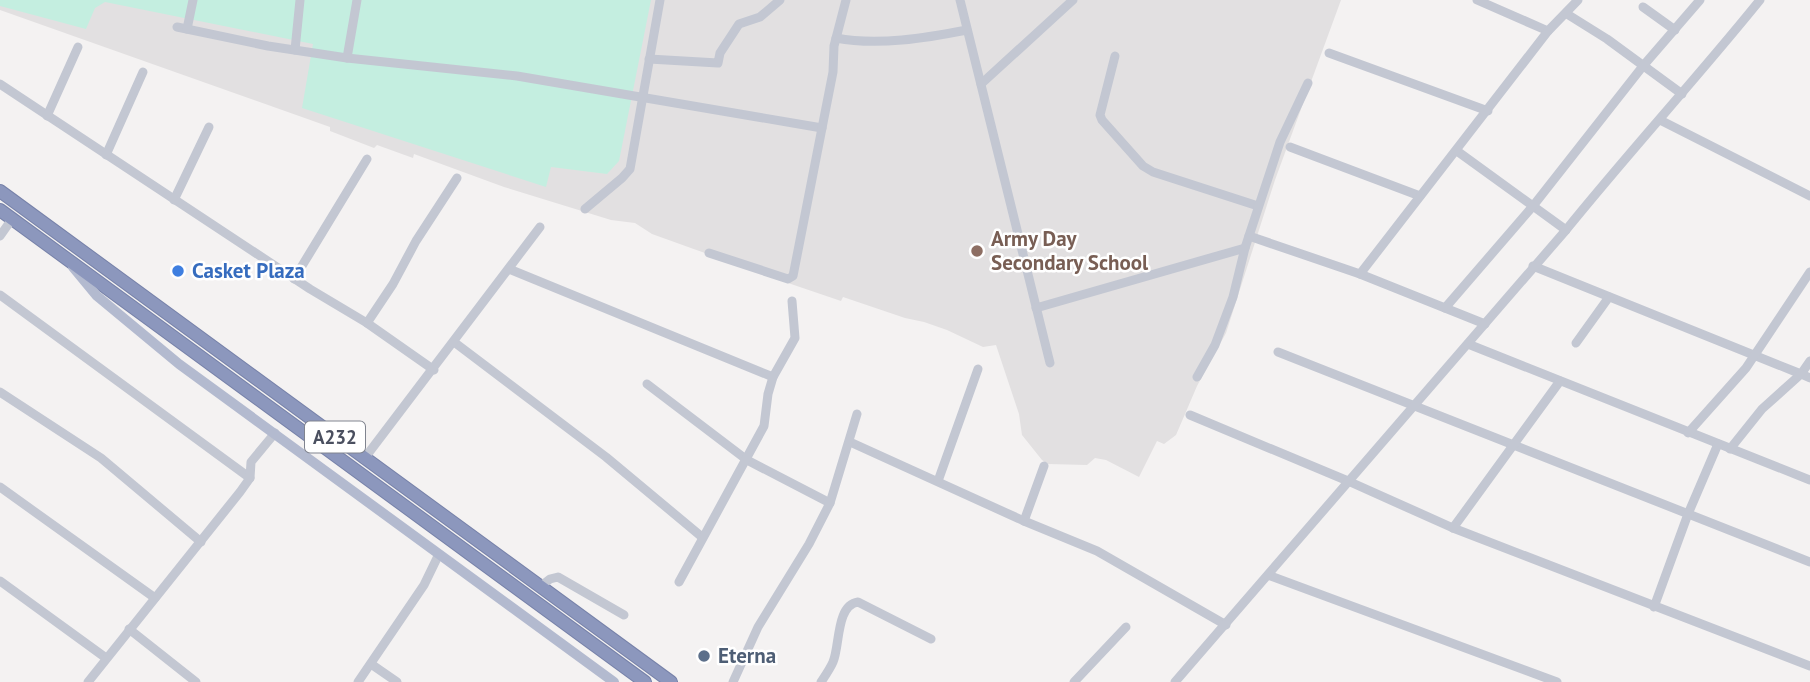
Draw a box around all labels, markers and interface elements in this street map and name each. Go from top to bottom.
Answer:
place label: Army Day Secondary School [991,225,1149,276]
marker: Army Day Secondary School [969,243,985,259]
place label: Casket Plaza [192,257,305,284]
marker: Casket Plaza [170,263,186,279]
road number: A232 [305,422,365,452]
place label: Eterna [718,642,776,669]
marker: Eterna [696,648,712,664]

